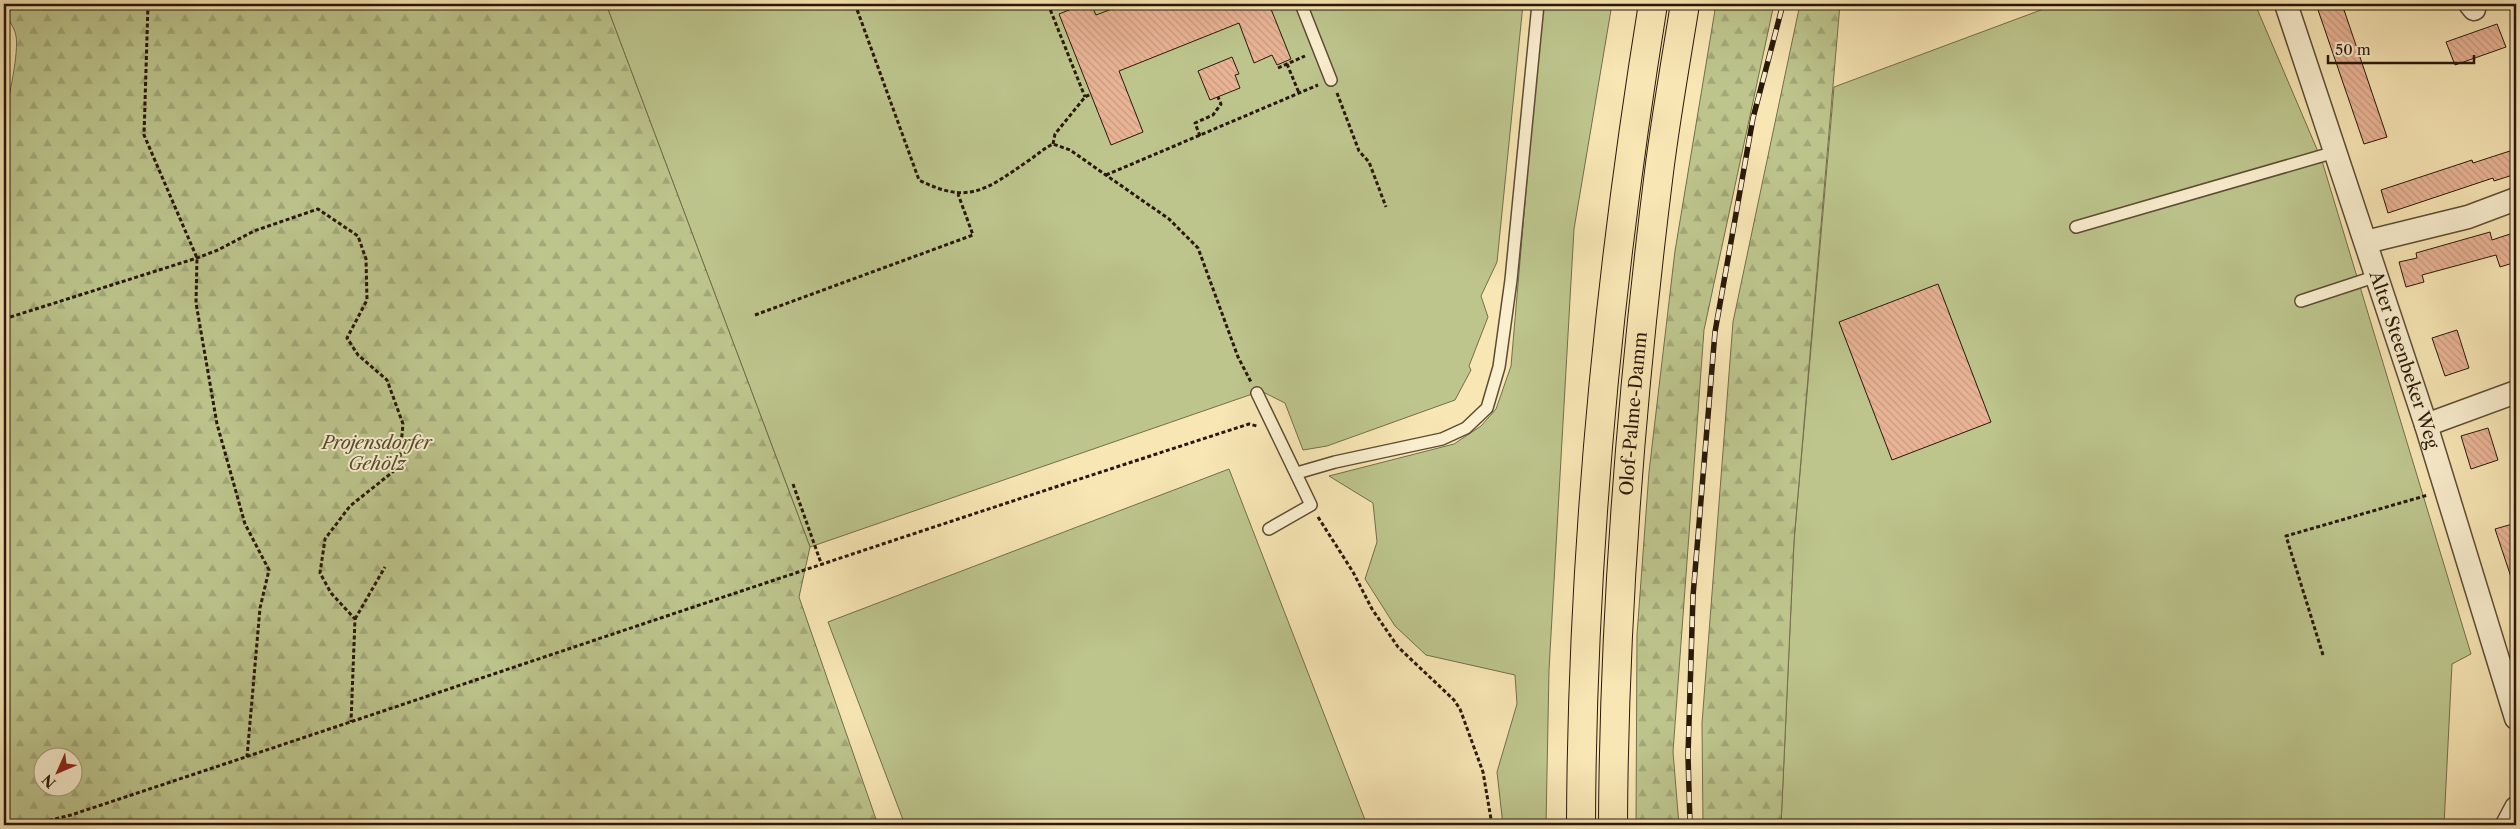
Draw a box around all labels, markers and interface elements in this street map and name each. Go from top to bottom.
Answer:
scale bar [2328,32,2474,64]
text: 50 m [2335,40,2371,59]
street label: Alter Steenbeker Weg [2364,267,2444,452]
street label: Olof-Palme-Damm [1615,330,1652,496]
park label: Projensdorfer Gehölz [320,432,434,475]
north arrow [32,746,82,796]
text: N [38,771,59,792]

